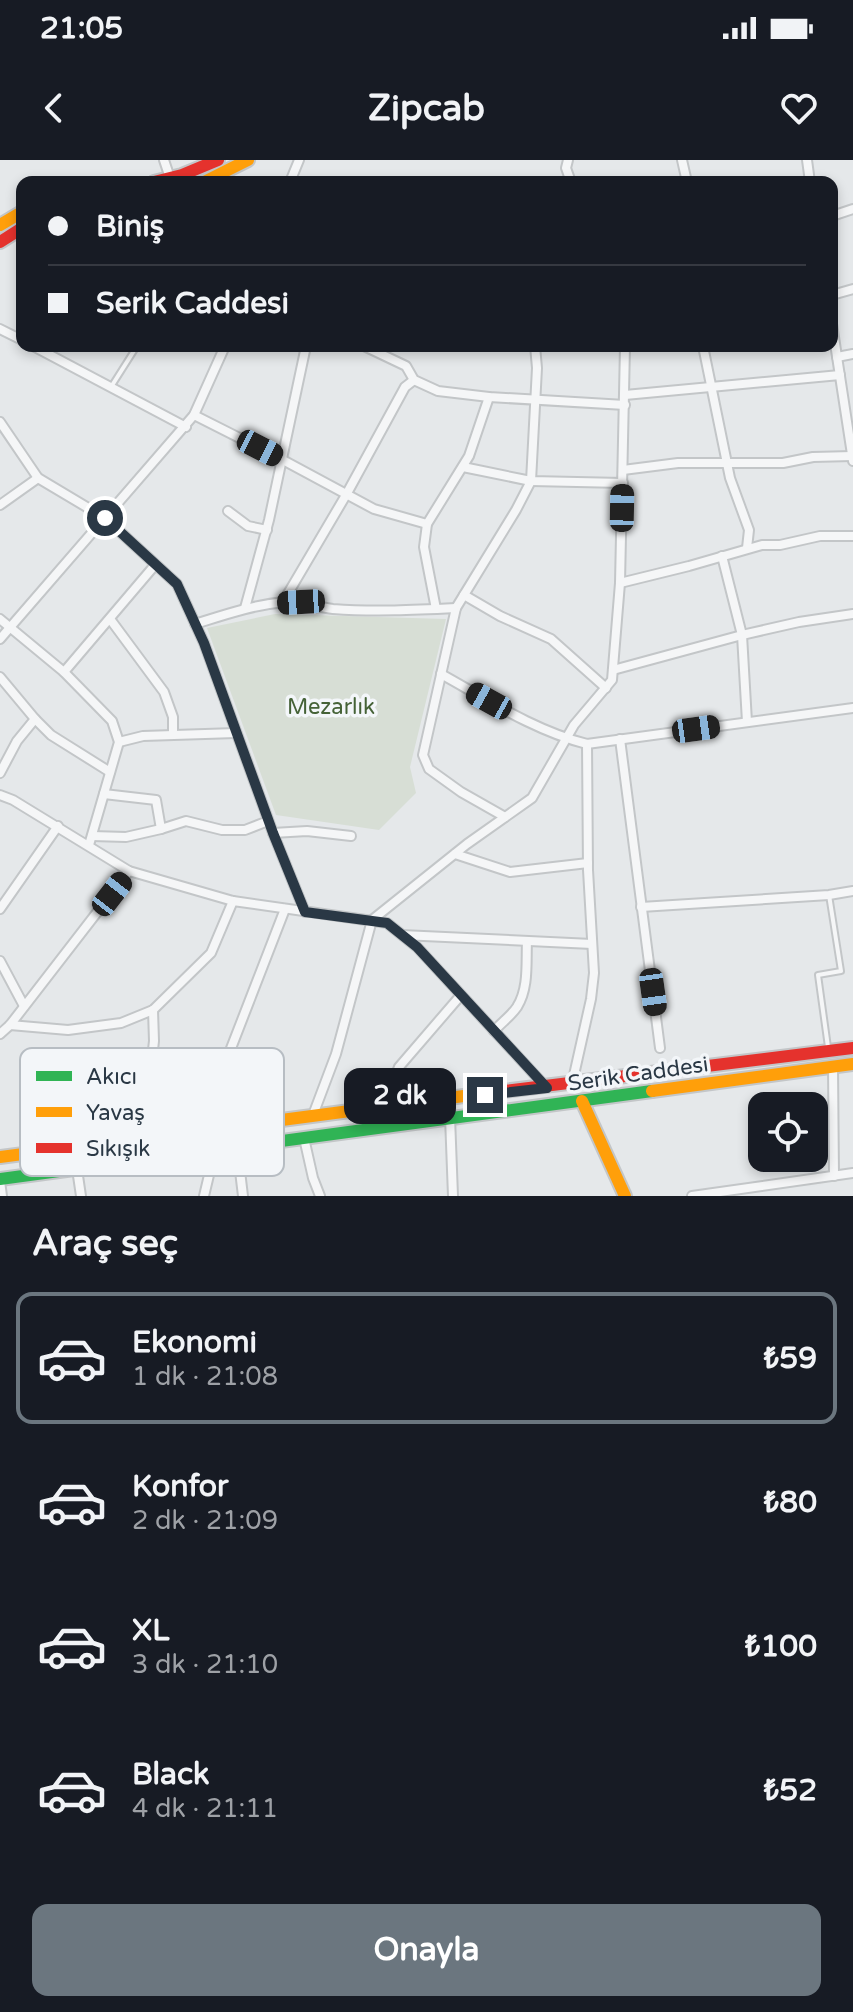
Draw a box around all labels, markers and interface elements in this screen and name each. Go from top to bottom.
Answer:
text: 21:05 [40,10,123,47]
icon: back [32,86,76,130]
icon: heart [777,86,821,130]
text: Zipcab [368,87,485,130]
text: Biniş [96,208,164,245]
text: Serik Caddesi [96,285,289,322]
car [233,426,287,470]
car [610,484,634,532]
route start [87,500,123,536]
car [276,589,326,615]
car [462,679,516,723]
park label: Mezarlık [287,694,375,720]
car [671,714,721,744]
car [88,868,136,920]
car [638,967,668,1017]
legend [20,1048,284,1176]
street label: Serik Caddesi [566,1051,710,1097]
text: Akıcı [86,1064,137,1090]
callout: 2 dk [345,1067,457,1123]
route end [467,1077,503,1113]
text: 2 dk [373,1080,427,1111]
map controls [748,1092,828,1172]
button: locate [748,1092,828,1172]
text: Yavaş [86,1100,145,1126]
text: Sıkışık [86,1136,150,1162]
text: Araç seç [32,1222,178,1265]
icon: car [36,1322,108,1394]
text: Ekonomi [132,1324,257,1361]
text: ₺59 [763,1340,817,1377]
text: 1 dk · 21:08 [132,1361,278,1392]
icon: car [36,1466,108,1538]
text: Konfor [132,1468,229,1505]
text: ₺80 [763,1484,817,1521]
text: 2 dk · 21:09 [132,1505,278,1536]
icon: car [36,1610,108,1682]
text: XL [132,1612,169,1649]
text: ₺100 [745,1628,817,1665]
text: 3 dk · 21:10 [132,1649,278,1680]
icon: car [36,1754,108,1826]
text: Black [132,1756,209,1793]
text: ₺52 [763,1772,817,1809]
text: 4 dk · 21:11 [132,1793,278,1824]
button: Onayla [32,1904,821,1996]

